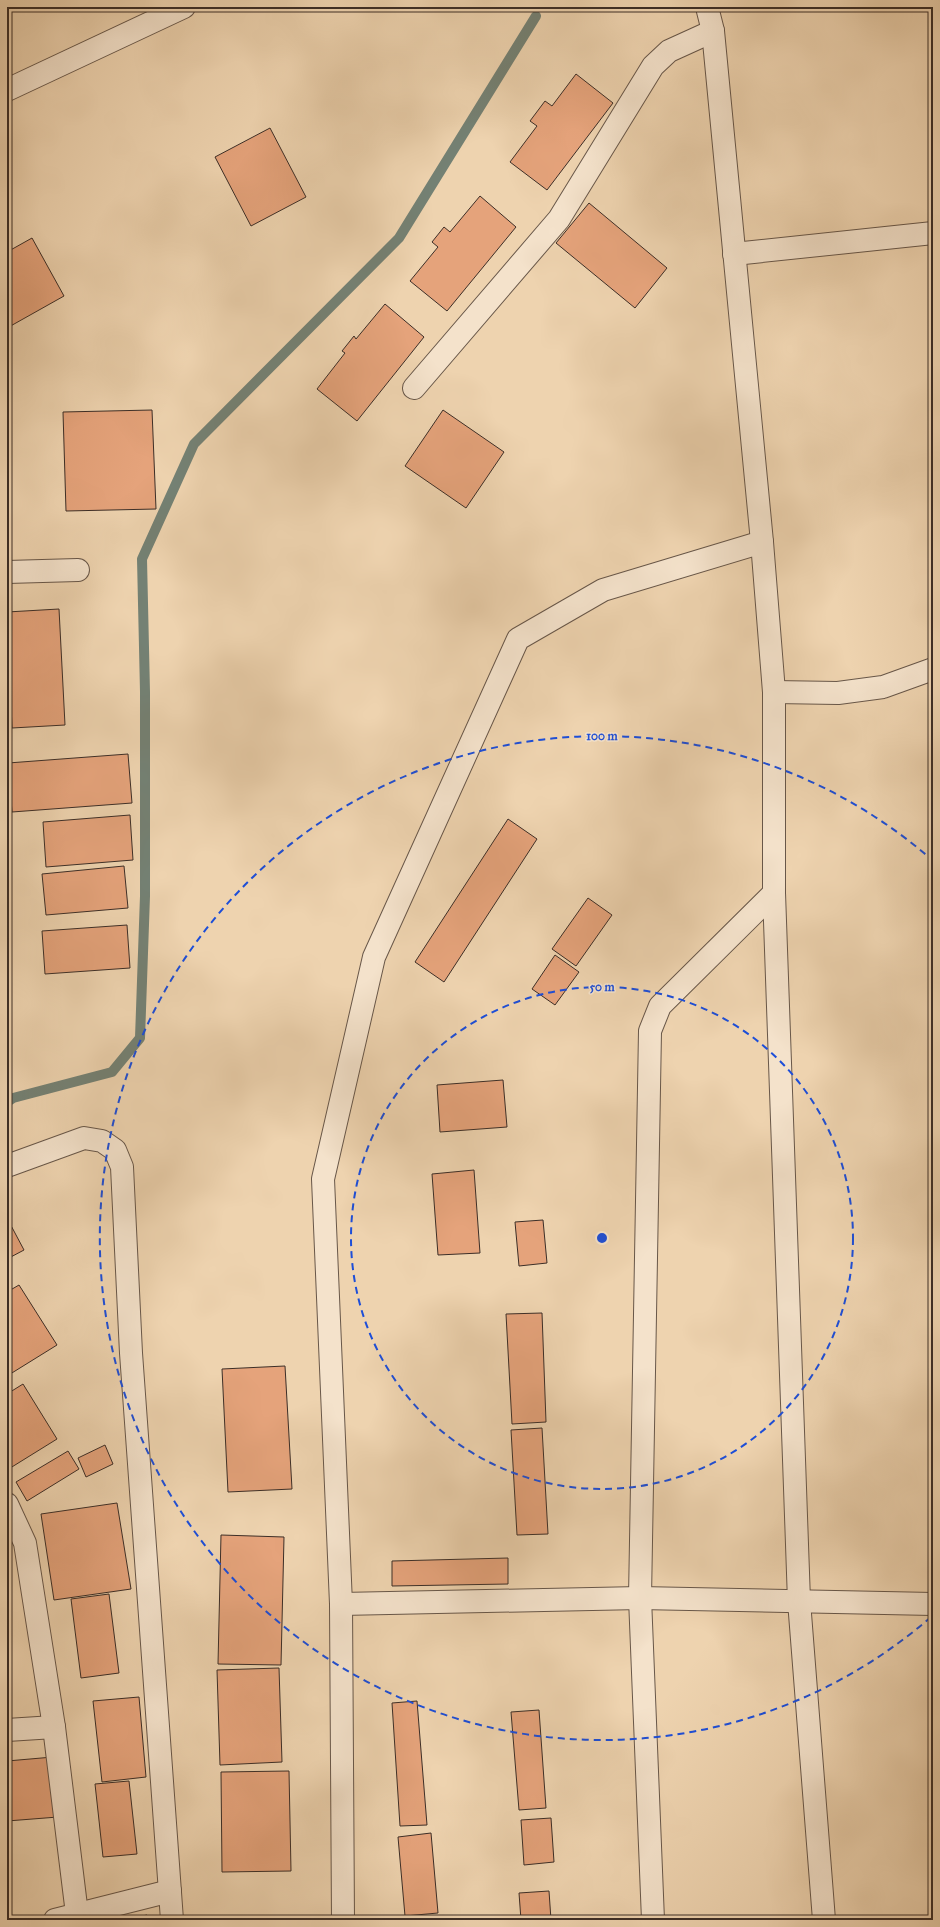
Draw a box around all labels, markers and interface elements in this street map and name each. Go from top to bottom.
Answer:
text: 100 m [586,729,619,743]
text: 50 m [589,980,616,994]
centre of rings [595,1231,609,1245]

